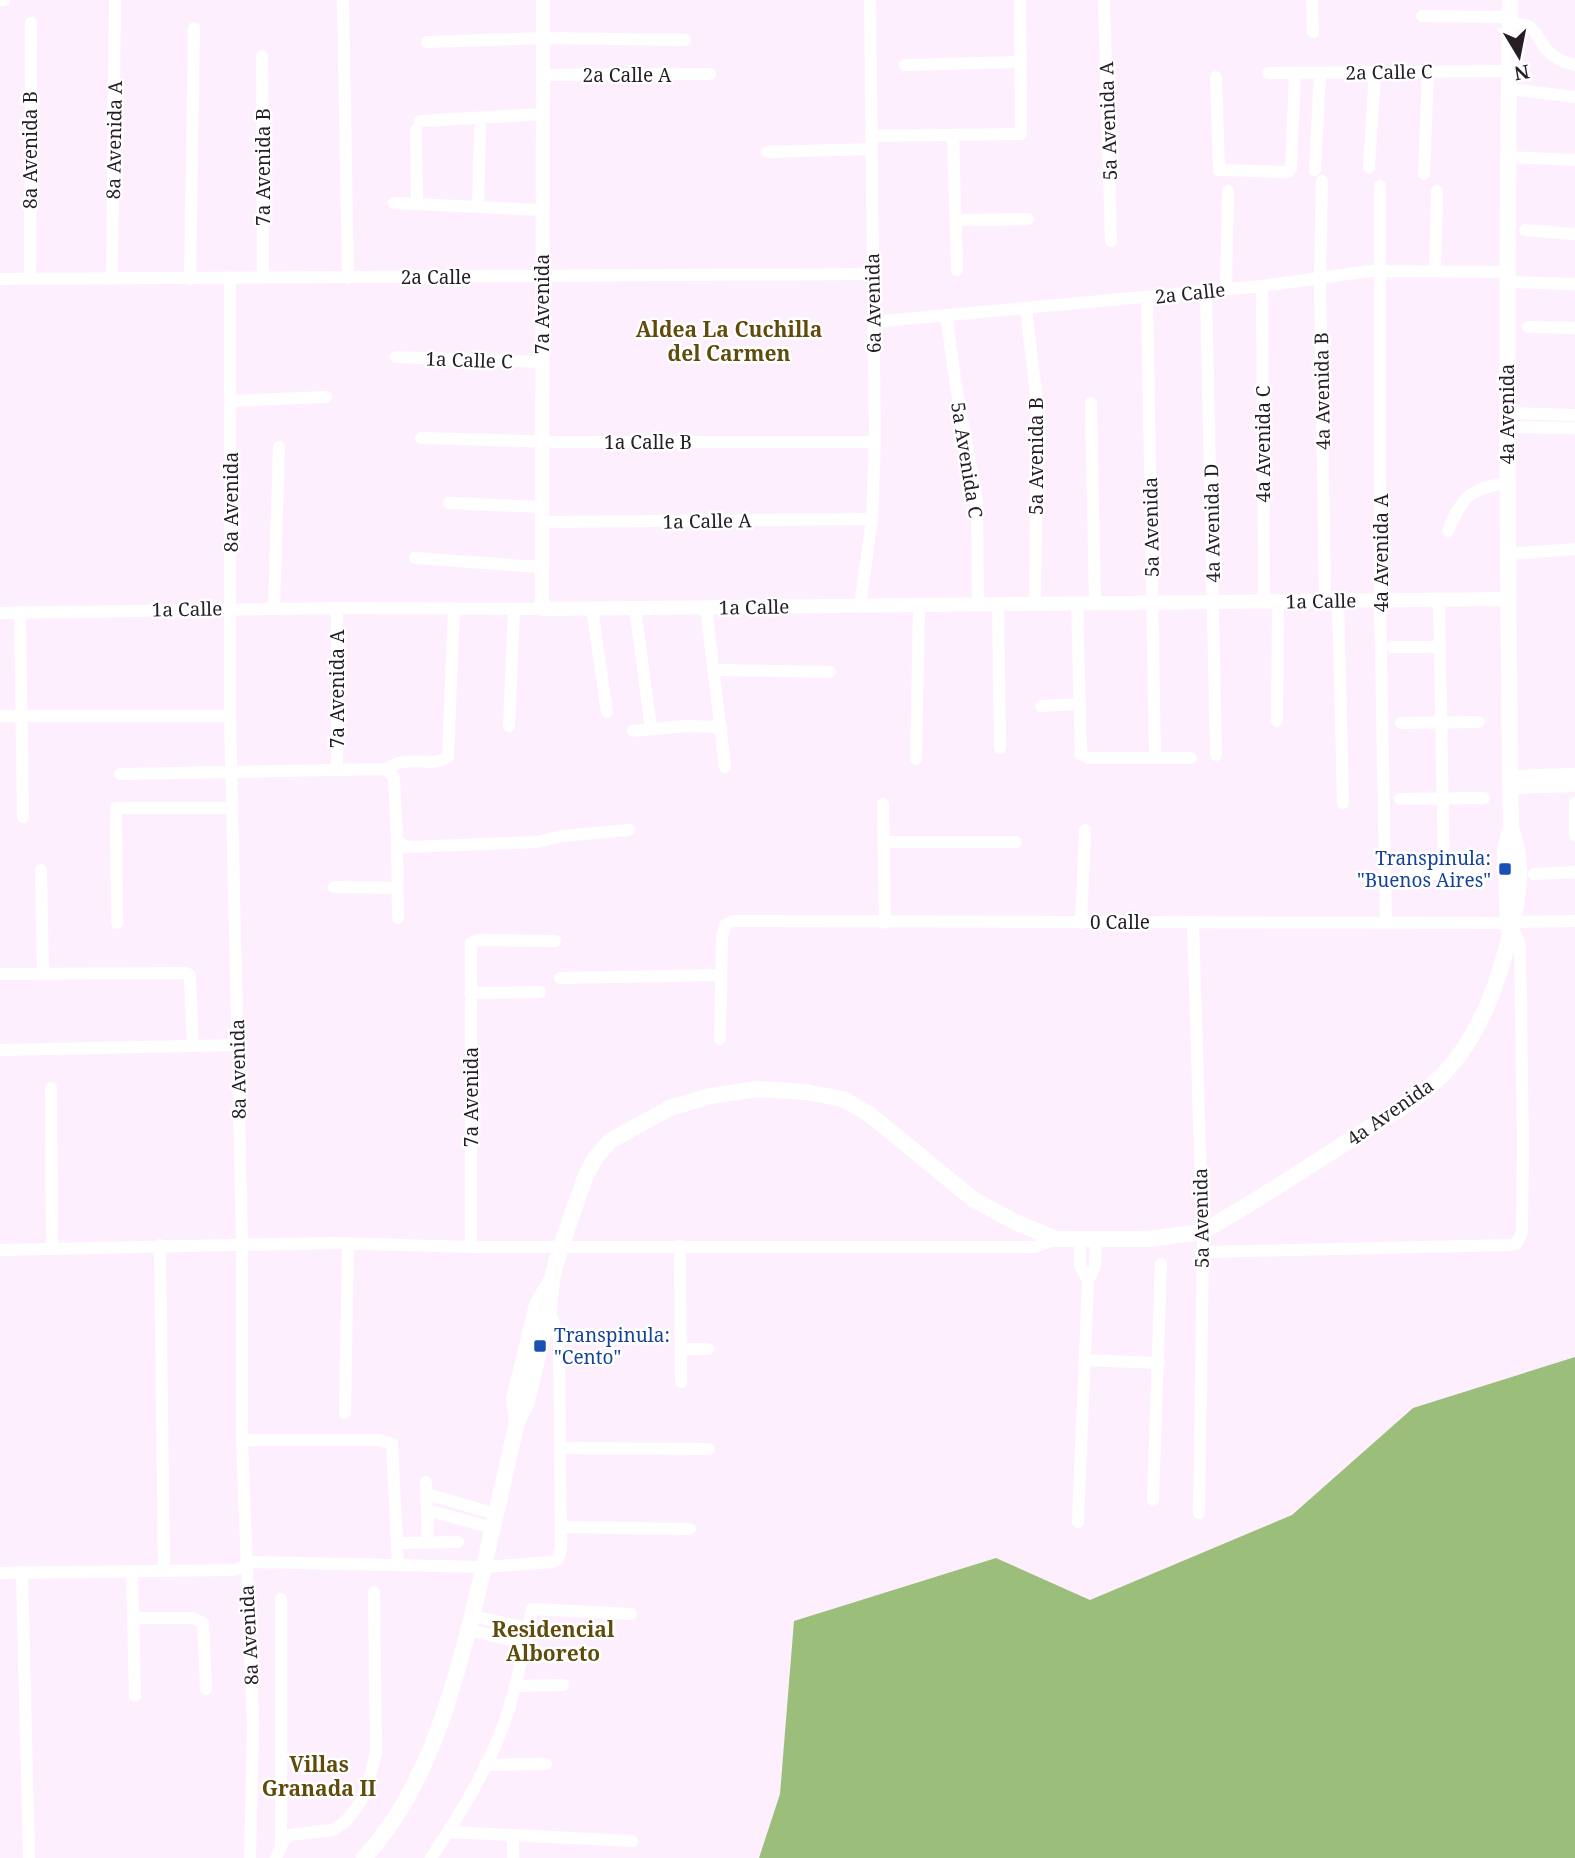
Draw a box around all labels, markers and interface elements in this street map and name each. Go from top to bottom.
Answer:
north arrow [1484,21,1554,91]
street label: 2a Calle C [1345,58,1433,86]
text: N [1512,59,1532,87]
street label: 5a Avenida A [1093,61,1123,181]
street label: 2a Calle A [583,62,672,88]
street label: 8a Avenida A [100,80,128,200]
street label: 8a Avenida B [17,91,43,209]
street label: 7a Avenida B [250,108,276,226]
street label: 6a Avenida [859,253,887,353]
street label: 7a Avenida [529,254,555,354]
street label: 2a Calle [401,264,471,290]
street label: 2a Calle [1154,276,1226,310]
district label: Aldea La Cuchilla del Carmen [636,315,822,367]
street label: 4a Avenida B [1308,332,1336,450]
street label: 1a Calle C [425,345,513,375]
street label: 4a Avenida [1494,364,1520,464]
street label: 4a Avenida C [1250,385,1276,502]
street label: 5a Avenida B [1023,397,1049,515]
street label: 5a Avenida C [945,400,989,520]
street label: 1a Calle B [604,429,692,455]
street label: 8a Avenida [218,452,244,552]
street label: 4a Avenida D [1198,463,1226,583]
street label: 5a Avenida [1137,477,1165,577]
street label: 4a Avenida A [1368,493,1394,612]
street label: 1a Calle A [662,507,752,535]
street label: 1a Calle [1285,587,1357,615]
street label: 1a Calle [718,593,790,621]
street label: 1a Calle [151,595,223,623]
street label: 7a Avenida A [324,629,350,748]
place label: Transpinula: "Buenos Aires" [1357,845,1491,893]
marker: Transpinula: "Buenos Aires" [1497,861,1513,877]
street label: 0 Calle [1090,909,1150,935]
street label: 8a Avenida [224,1019,252,1119]
street label: 7a Avenida [458,1047,484,1147]
street label: 4a Avenida [1341,1073,1439,1151]
street label: 5a Avenida [1187,1168,1215,1268]
place label: Transpinula: "Cento" [554,1322,670,1370]
marker: Transpinula: "Cento" [532,1338,548,1354]
street label: 8a Avenida [233,1584,265,1686]
district label: Residencial Alboreto [492,1615,615,1667]
district label: Villas Granada II [262,1750,376,1802]

